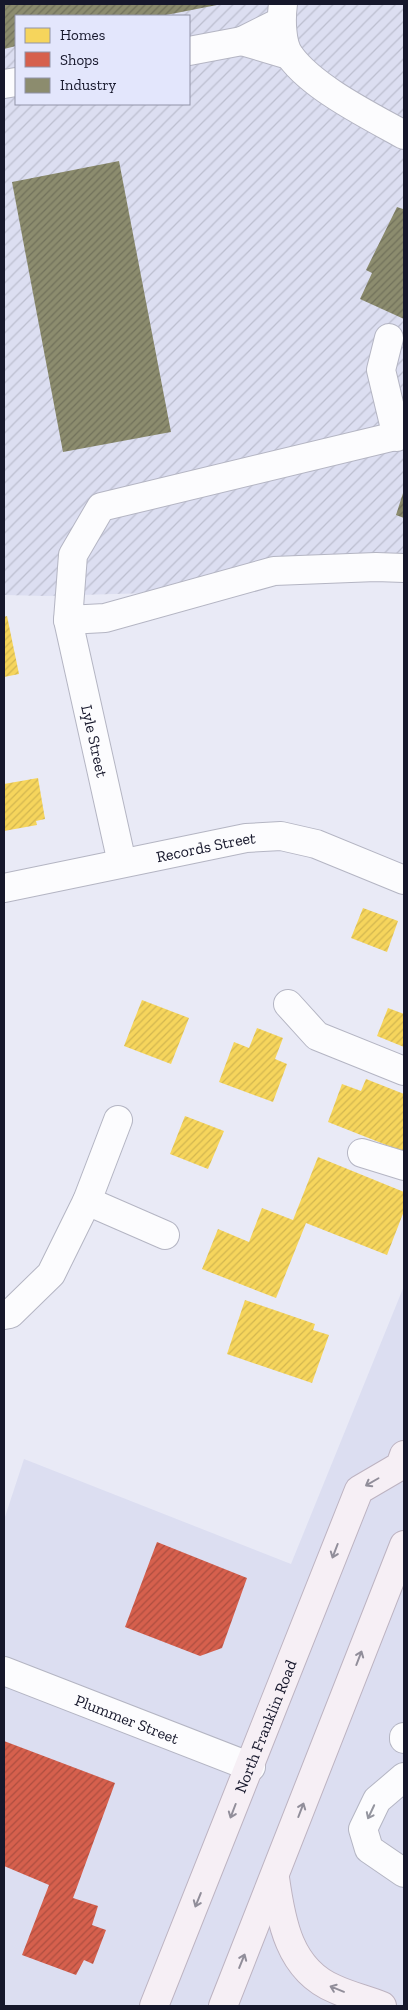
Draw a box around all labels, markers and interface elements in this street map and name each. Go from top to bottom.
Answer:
legend [15,15,190,105]
text: Homes [60,26,105,44]
text: Shops [60,51,99,69]
text: Industry [60,76,117,94]
street label: Lyle Street [78,703,112,779]
street label: Records Street [154,828,256,866]
one-way arrow [366,1478,380,1488]
one-way arrow [330,1543,339,1558]
one-way arrow [355,1651,364,1666]
street label: North Franklin Road [230,1657,300,1796]
street label: Plummer Street [72,1690,182,1748]
one-way arrow [228,1803,237,1818]
one-way arrow [296,1803,306,1818]
one-way arrow [366,1804,376,1819]
one-way arrow [193,1892,202,1907]
one-way arrow [238,1954,247,1969]
one-way arrow [330,1984,345,1993]

